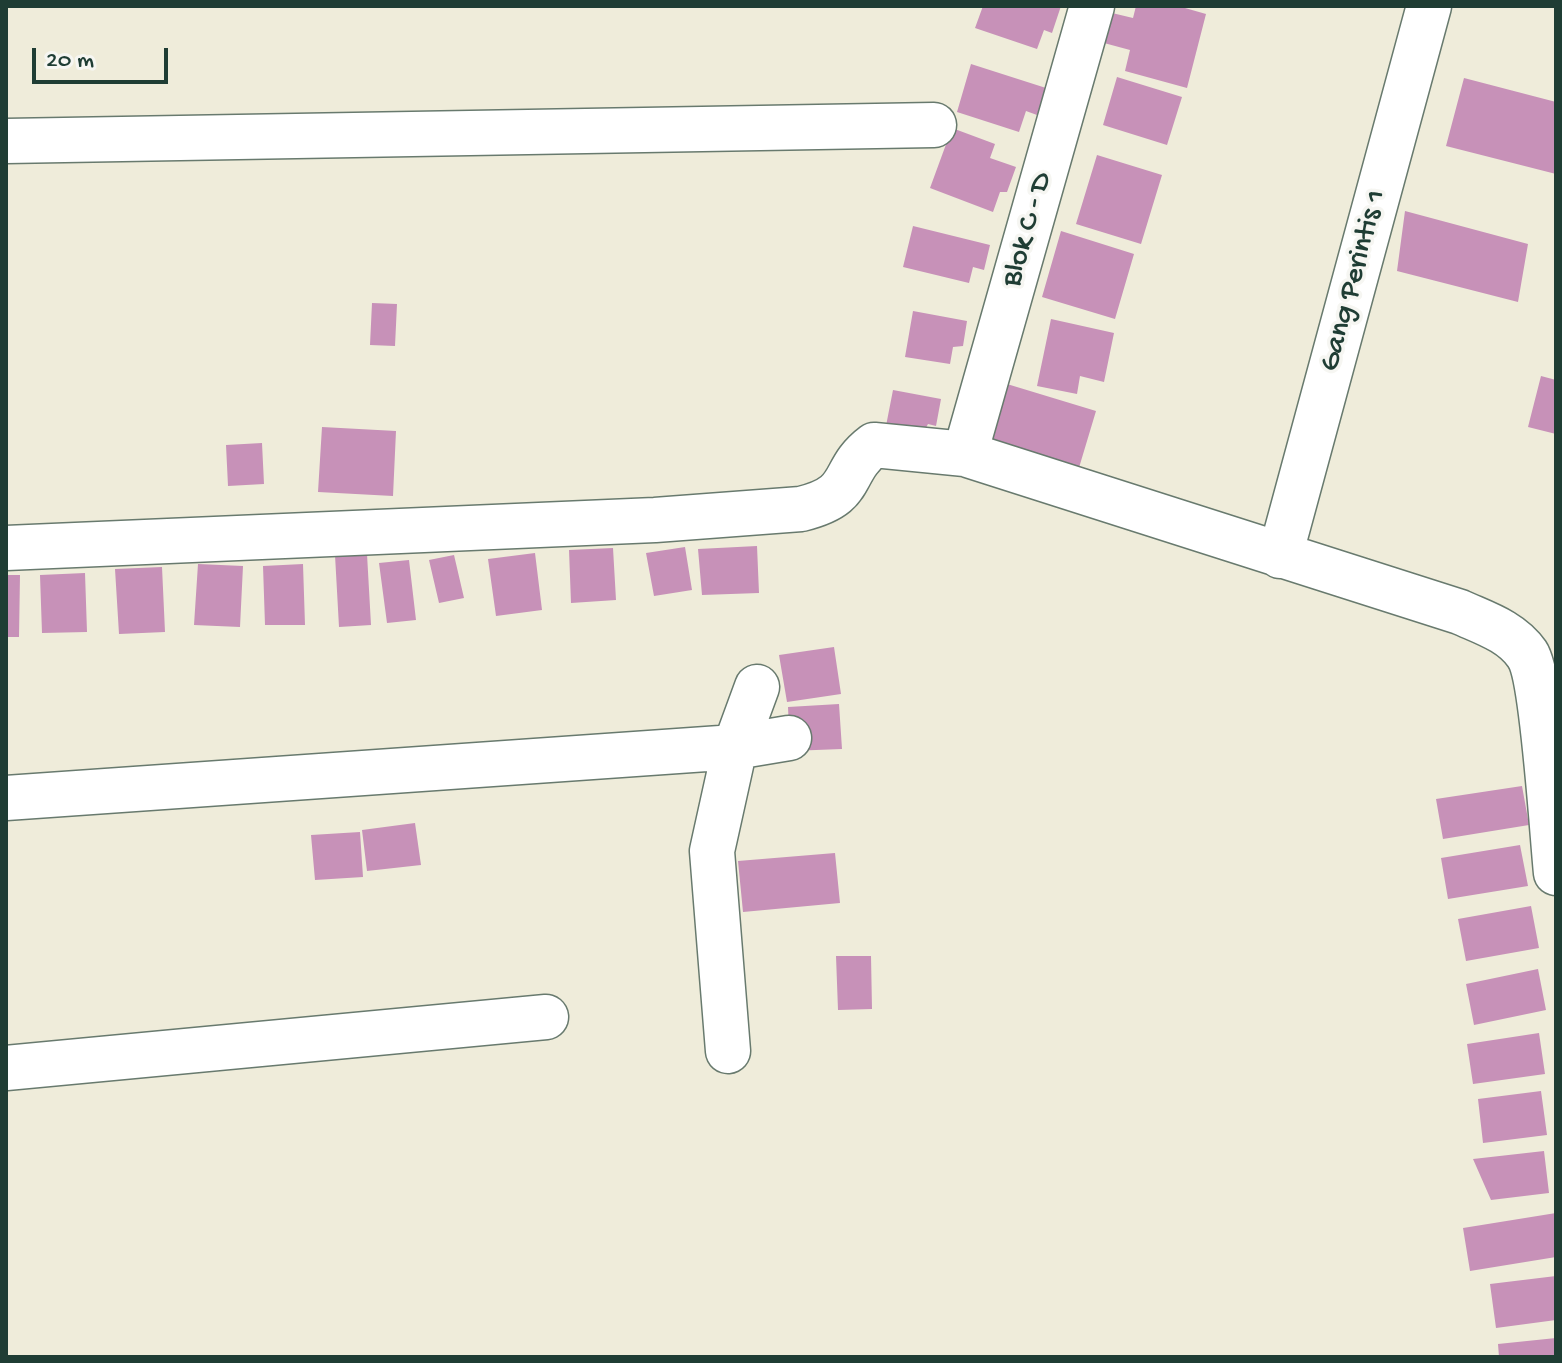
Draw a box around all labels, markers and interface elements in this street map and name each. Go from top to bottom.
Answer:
scale bar [36,32,172,82]
text: 20 m [46,47,94,76]
street label: Blok C - D [996,169,1062,291]
street label: Gang Perintis 1 [1313,186,1397,376]

